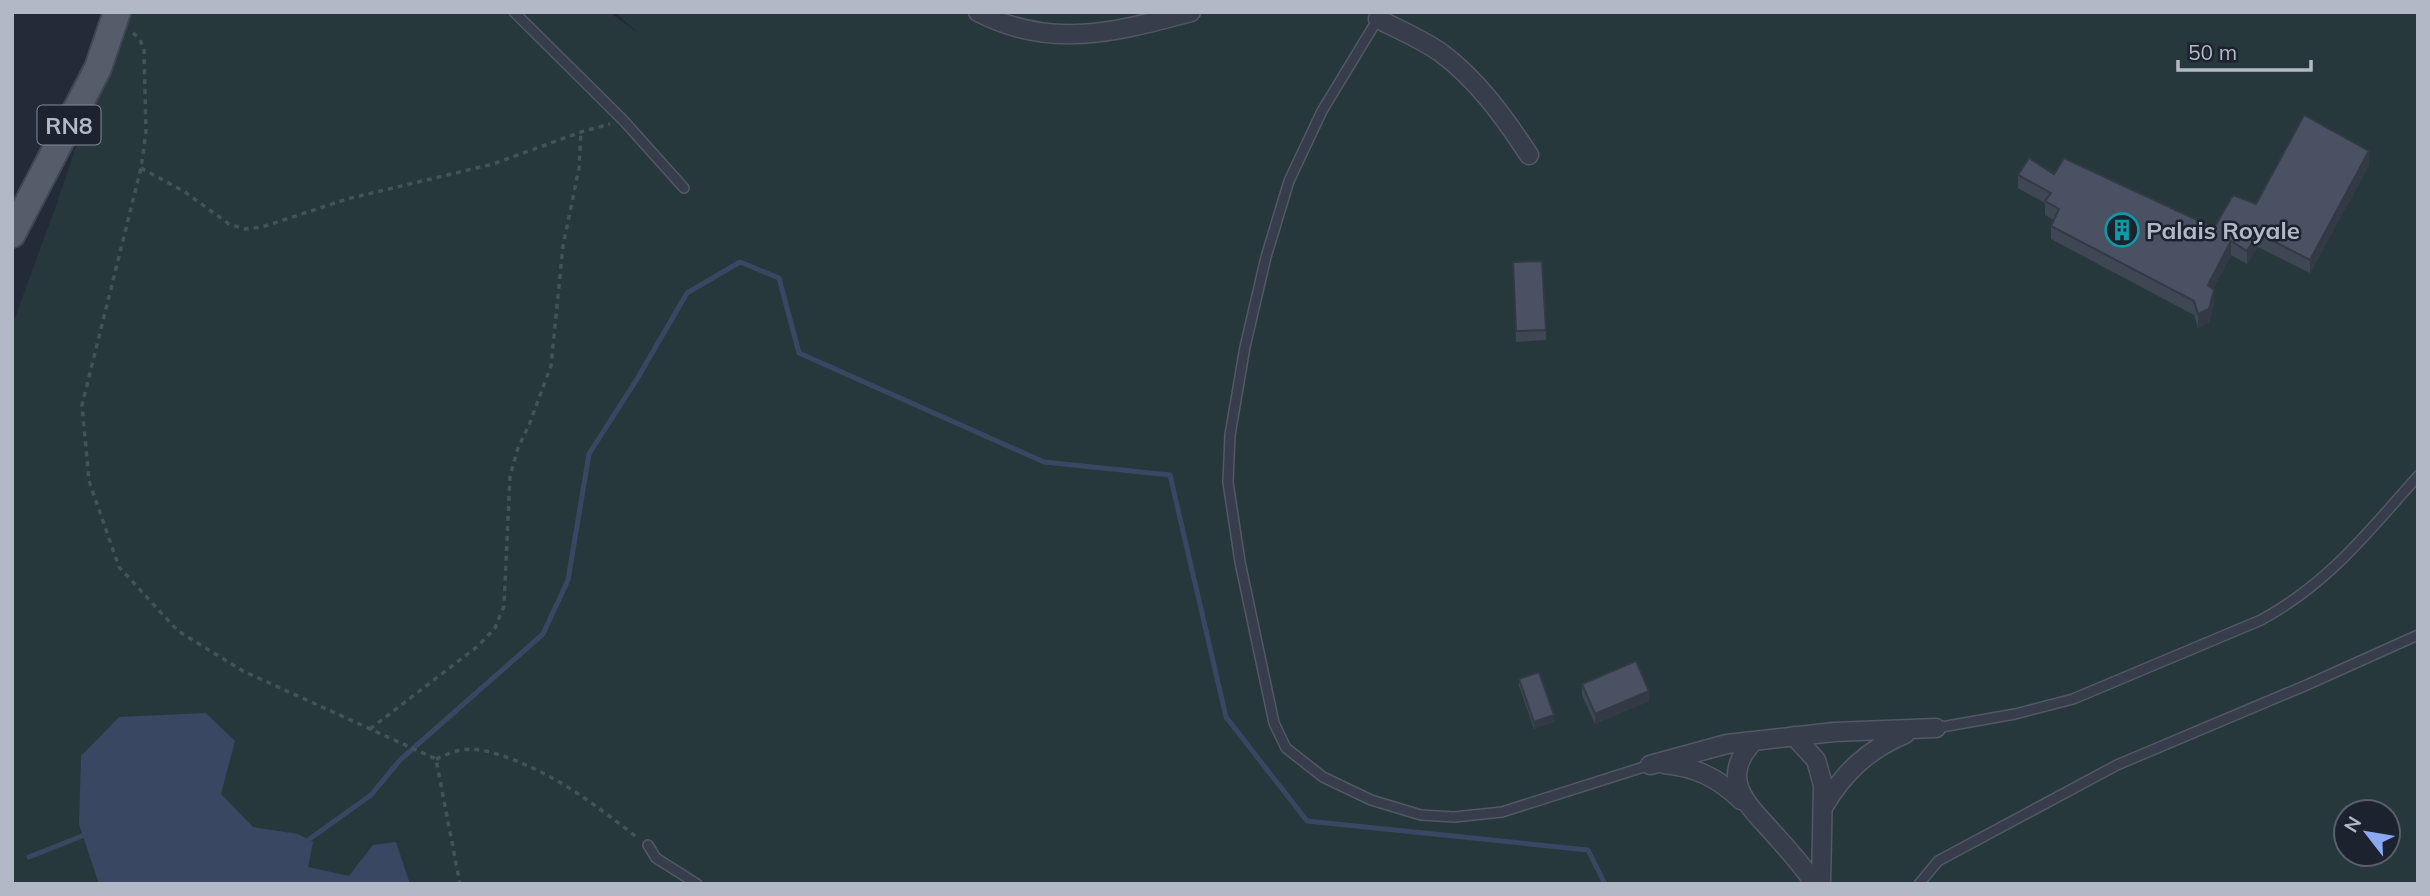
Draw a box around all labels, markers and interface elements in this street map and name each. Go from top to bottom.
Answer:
scale bar [2178,28,2311,72]
text: 50 m [2188,39,2237,65]
road number: RN8 [38,106,100,144]
building icon: Palais Royale [2103,211,2141,249]
place label: Palais Royale [2146,215,2300,245]
north arrow [2332,798,2402,868]
text: N [2338,812,2366,837]

